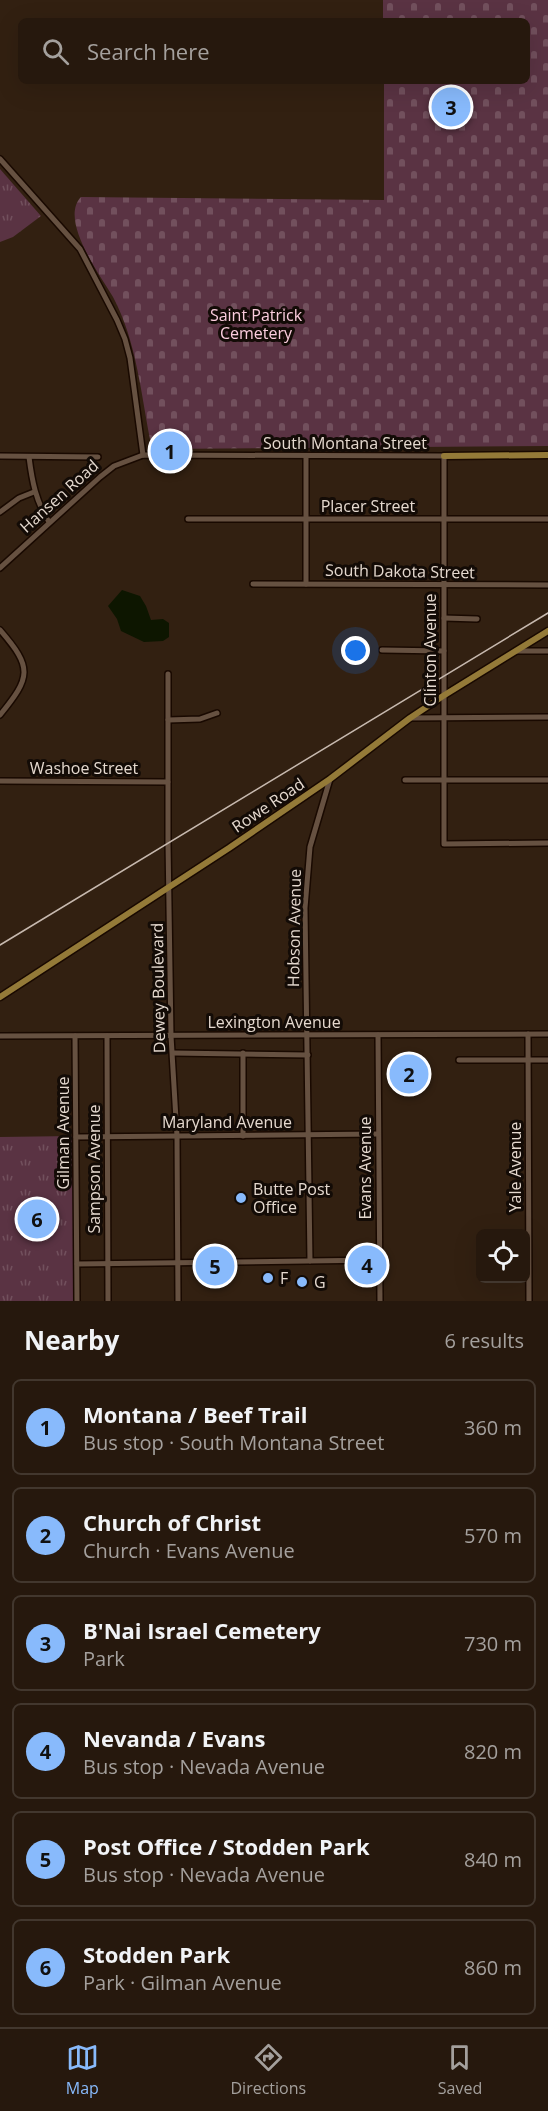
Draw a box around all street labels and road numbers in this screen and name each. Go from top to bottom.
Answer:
street label: South Montana Street [263,432,427,454]
street label: Hansen Road [15,455,103,537]
street label: Placer Street [321,495,416,517]
street label: South Dakota Street [325,559,475,583]
street label: Clinton Avenue [419,594,441,706]
street label: Washoe Street [30,757,139,779]
street label: Rowe Road [227,773,309,837]
street label: Hobson Avenue [282,869,306,987]
street label: Dewey Boulevard [146,923,170,1053]
street label: Lexington Avenue [207,1011,341,1033]
street label: Gilman Avenue [52,1076,74,1190]
street label: Sampson Avenue [83,1104,105,1234]
street label: Maryland Avenue [162,1111,292,1133]
street label: Evans Avenue [354,1116,376,1220]
street label: Yale Avenue [504,1122,526,1212]

